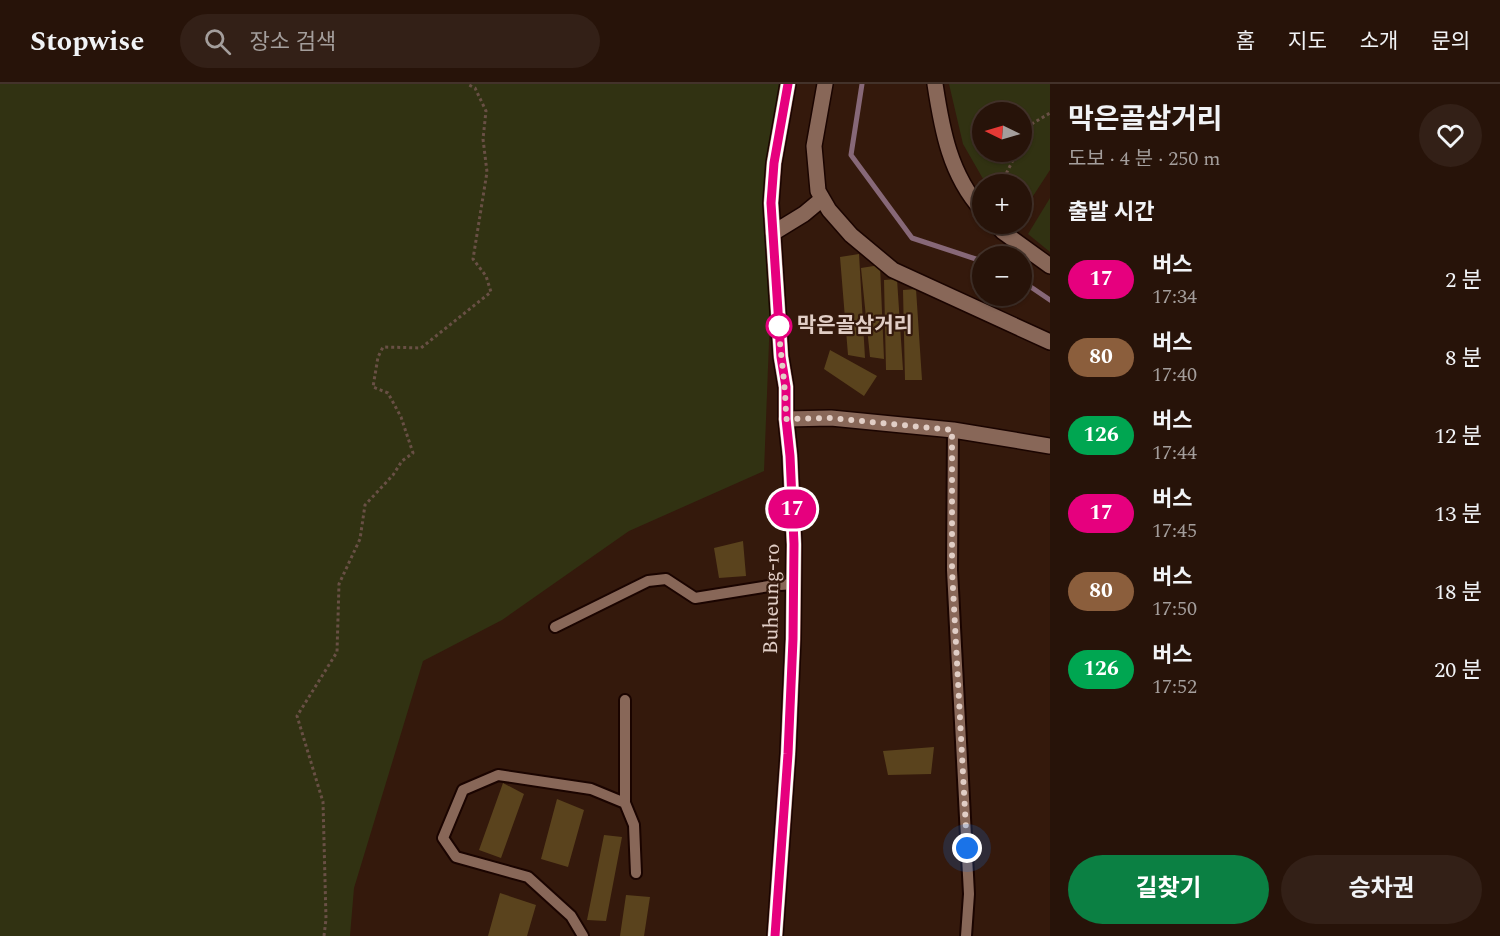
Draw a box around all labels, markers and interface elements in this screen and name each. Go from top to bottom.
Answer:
search box [180,14,600,68]
text: Stopwise [30,20,144,63]
icon: search [201,25,234,58]
text: 장소 검색 [249,26,336,59]
text: 홈 [1236,26,1255,58]
text: 지도 [1288,26,1327,58]
text: 소개 [1360,26,1398,58]
text: 문의 [1431,26,1470,58]
text: 막은골삼거리 [1068,98,1223,141]
north arrow [972,102,1032,162]
map controls [972,102,1032,306]
button: heart [1419,104,1482,167]
text: 도보 · 4 분 · 250 m [1068,144,1220,174]
button: + [972,174,1032,234]
text: 출발 시간 [1068,196,1154,229]
button: − [972,246,1032,306]
text: 버스 [1152,249,1192,282]
text: 17 [1089,263,1113,295]
text: 2 분 [1445,264,1482,297]
text: 17:34 [1152,282,1197,312]
place label: 막은골삼거리 [797,310,913,342]
marker: 막은골삼거리 [766,313,792,339]
text: 버스 [1152,327,1192,360]
text: 80 [1089,341,1113,373]
text: 8 분 [1445,342,1482,375]
text: 17:40 [1152,360,1197,390]
text: 버스 [1152,405,1192,438]
text: 126 [1083,419,1119,451]
text: 12 분 [1434,420,1482,453]
text: 17:44 [1152,438,1197,468]
text: 버스 [1152,483,1192,516]
line badge: 17 [765,490,819,528]
text: 17 [780,493,804,525]
text: 17 [1089,497,1113,529]
text: 13 분 [1434,498,1482,531]
text: 17:45 [1152,516,1197,546]
street label: Buheung-ro [755,543,789,655]
text: 버스 [1152,561,1192,594]
text: 80 [1089,575,1113,607]
text: 18 분 [1434,576,1482,609]
text: 17:50 [1152,594,1197,624]
text: 버스 [1152,639,1192,672]
text: 126 [1083,653,1119,685]
text: 20 분 [1434,654,1482,687]
text: 17:52 [1152,672,1197,702]
your location [952,833,982,863]
button: 길찾기 [1068,855,1269,924]
button: 승차권 [1281,855,1482,924]

